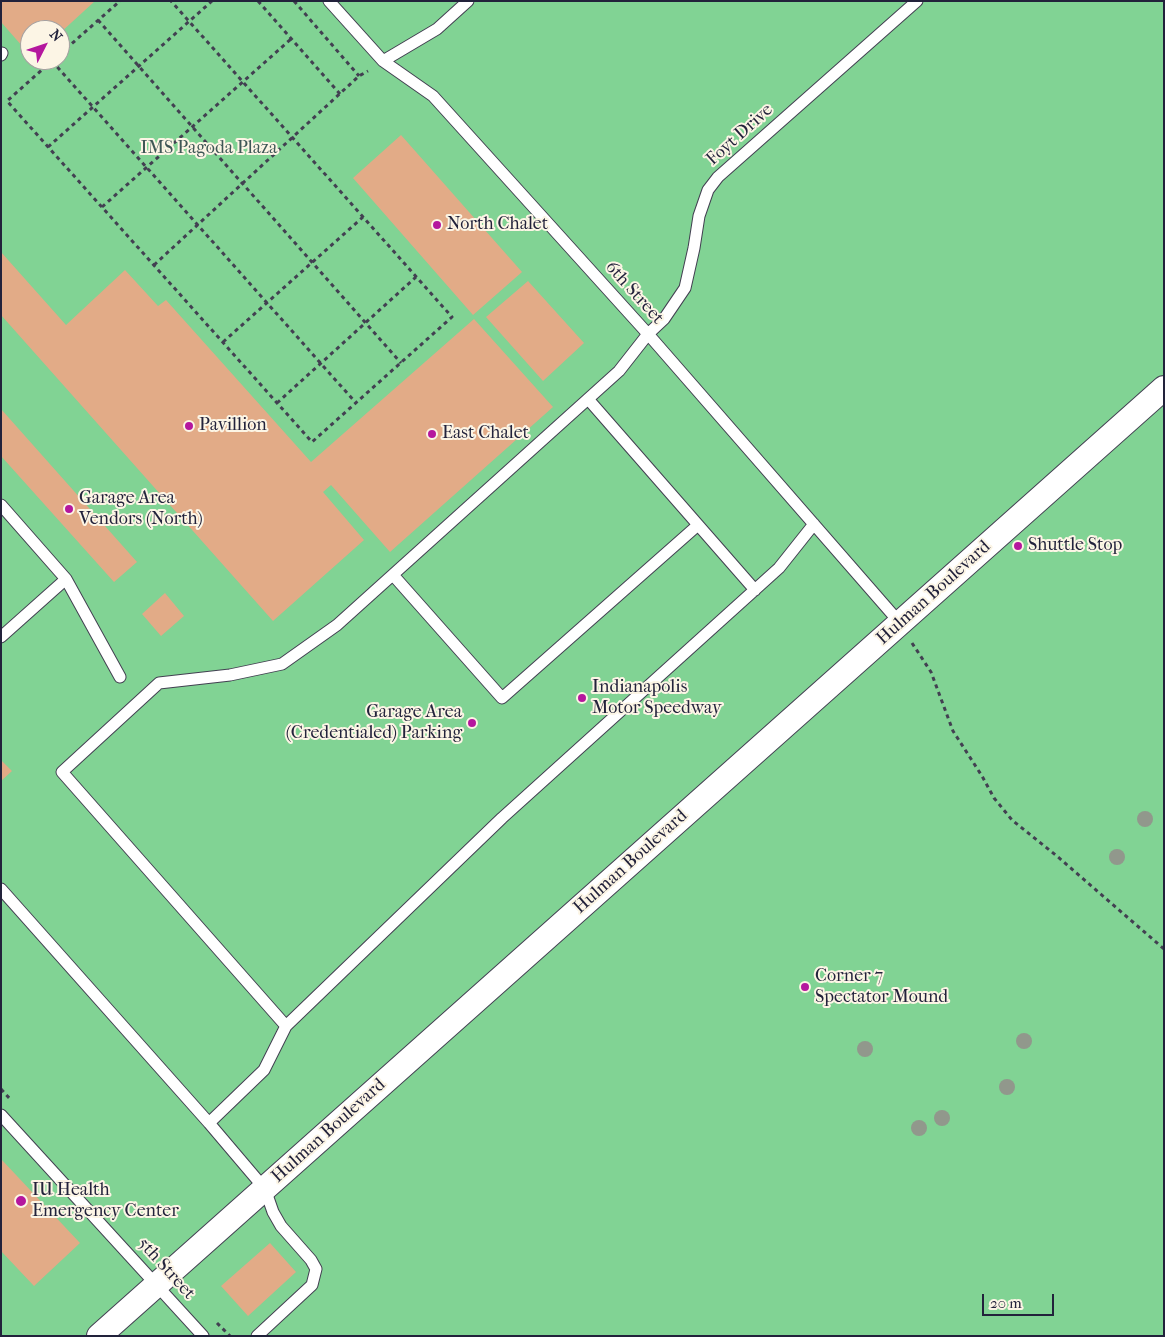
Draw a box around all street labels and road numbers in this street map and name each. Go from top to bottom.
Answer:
street label: Foyt Drive [702,100,778,170]
street label: 6th Street [600,257,668,329]
street label: Hulman Boulevard [873,536,995,650]
street label: Hulman Boulevard [570,805,692,919]
street label: Hulman Boulevard [268,1074,390,1188]
street label: 5th Street [133,1234,199,1304]

